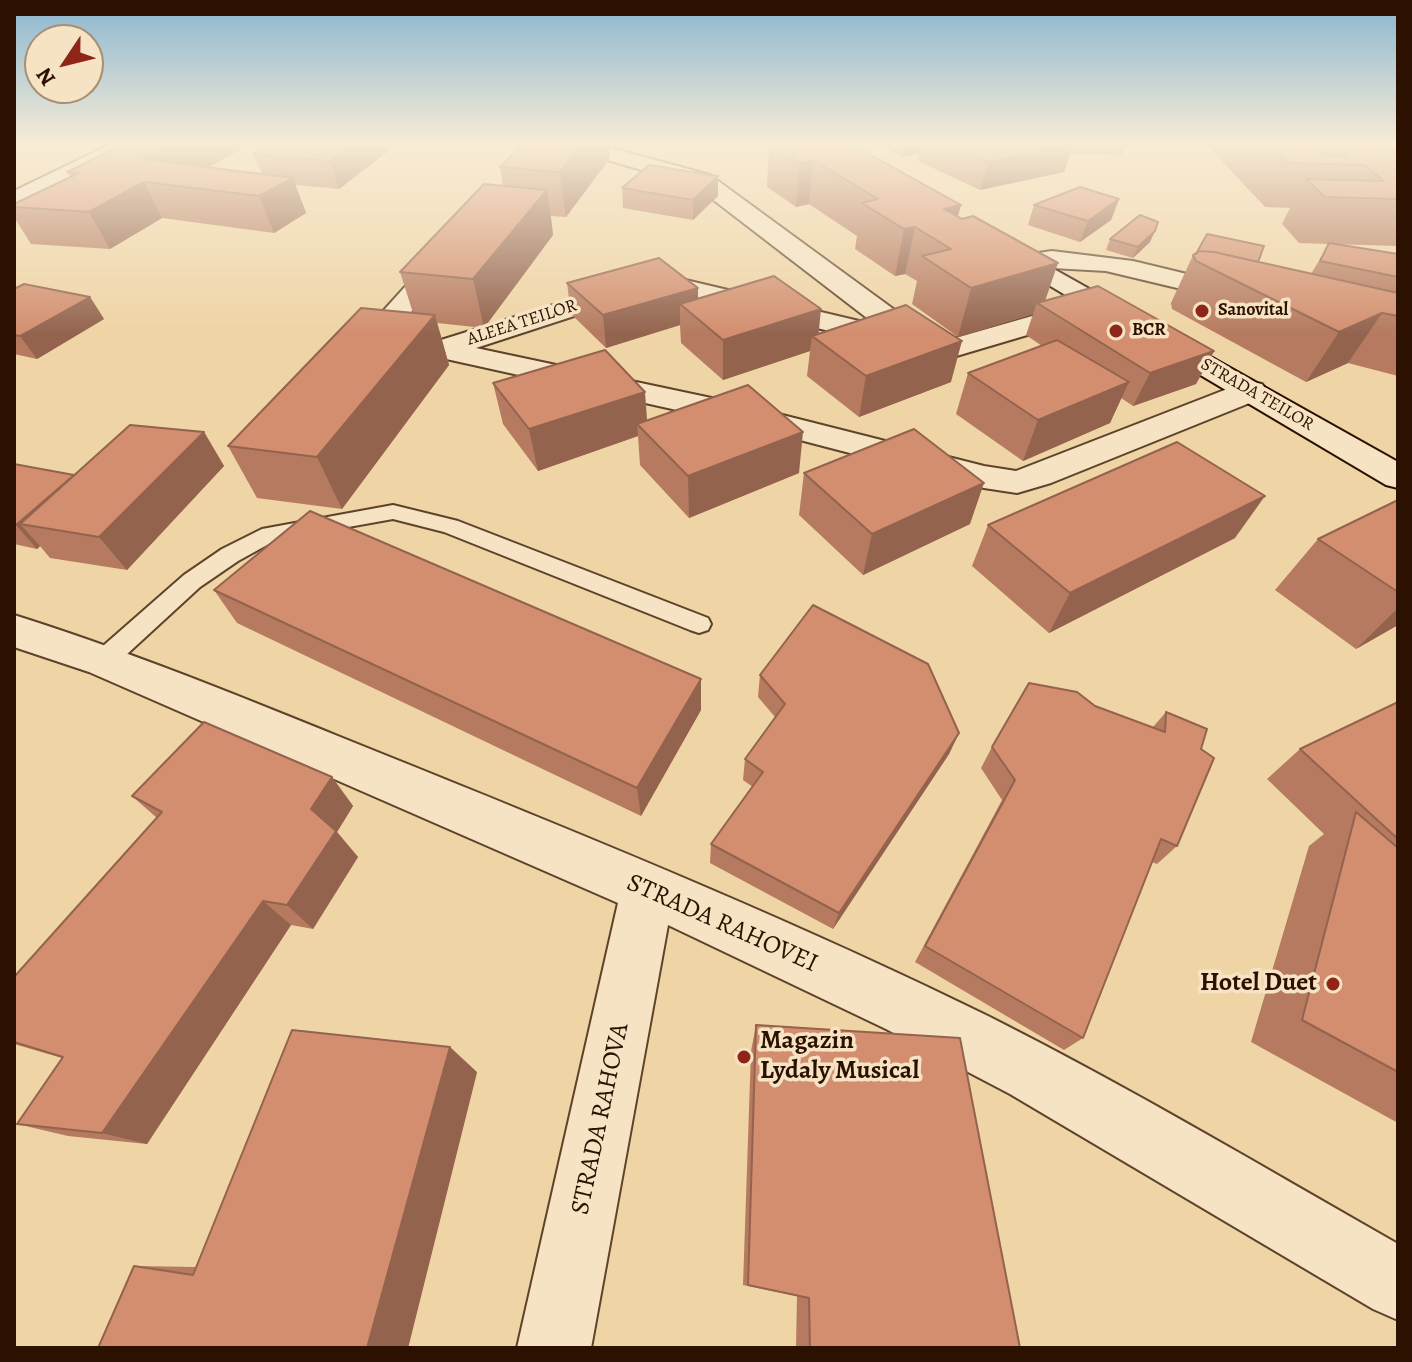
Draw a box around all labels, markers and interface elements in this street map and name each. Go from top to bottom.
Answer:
north arrow [24,24,104,104]
text: N [29,61,63,92]
street label: ALEEA TEILOR [464,295,580,351]
place label: Sanovital [1218,300,1288,322]
marker: Sanovital [1193,302,1211,320]
place label: BCR [1132,320,1166,342]
marker: BCR [1107,322,1125,340]
street label: STRADA TEILOR [1197,354,1317,436]
street label: STRADA RAHOVEI [622,868,822,980]
place label: Hotel Duet [1200,968,1317,1000]
marker: Hotel Duet [1324,975,1342,993]
street label: STRADA RAHOVA [565,1020,637,1218]
place label: Magazin Lydaly Musical [760,1026,919,1088]
marker: Magazin Lydaly Musical [735,1048,753,1066]

